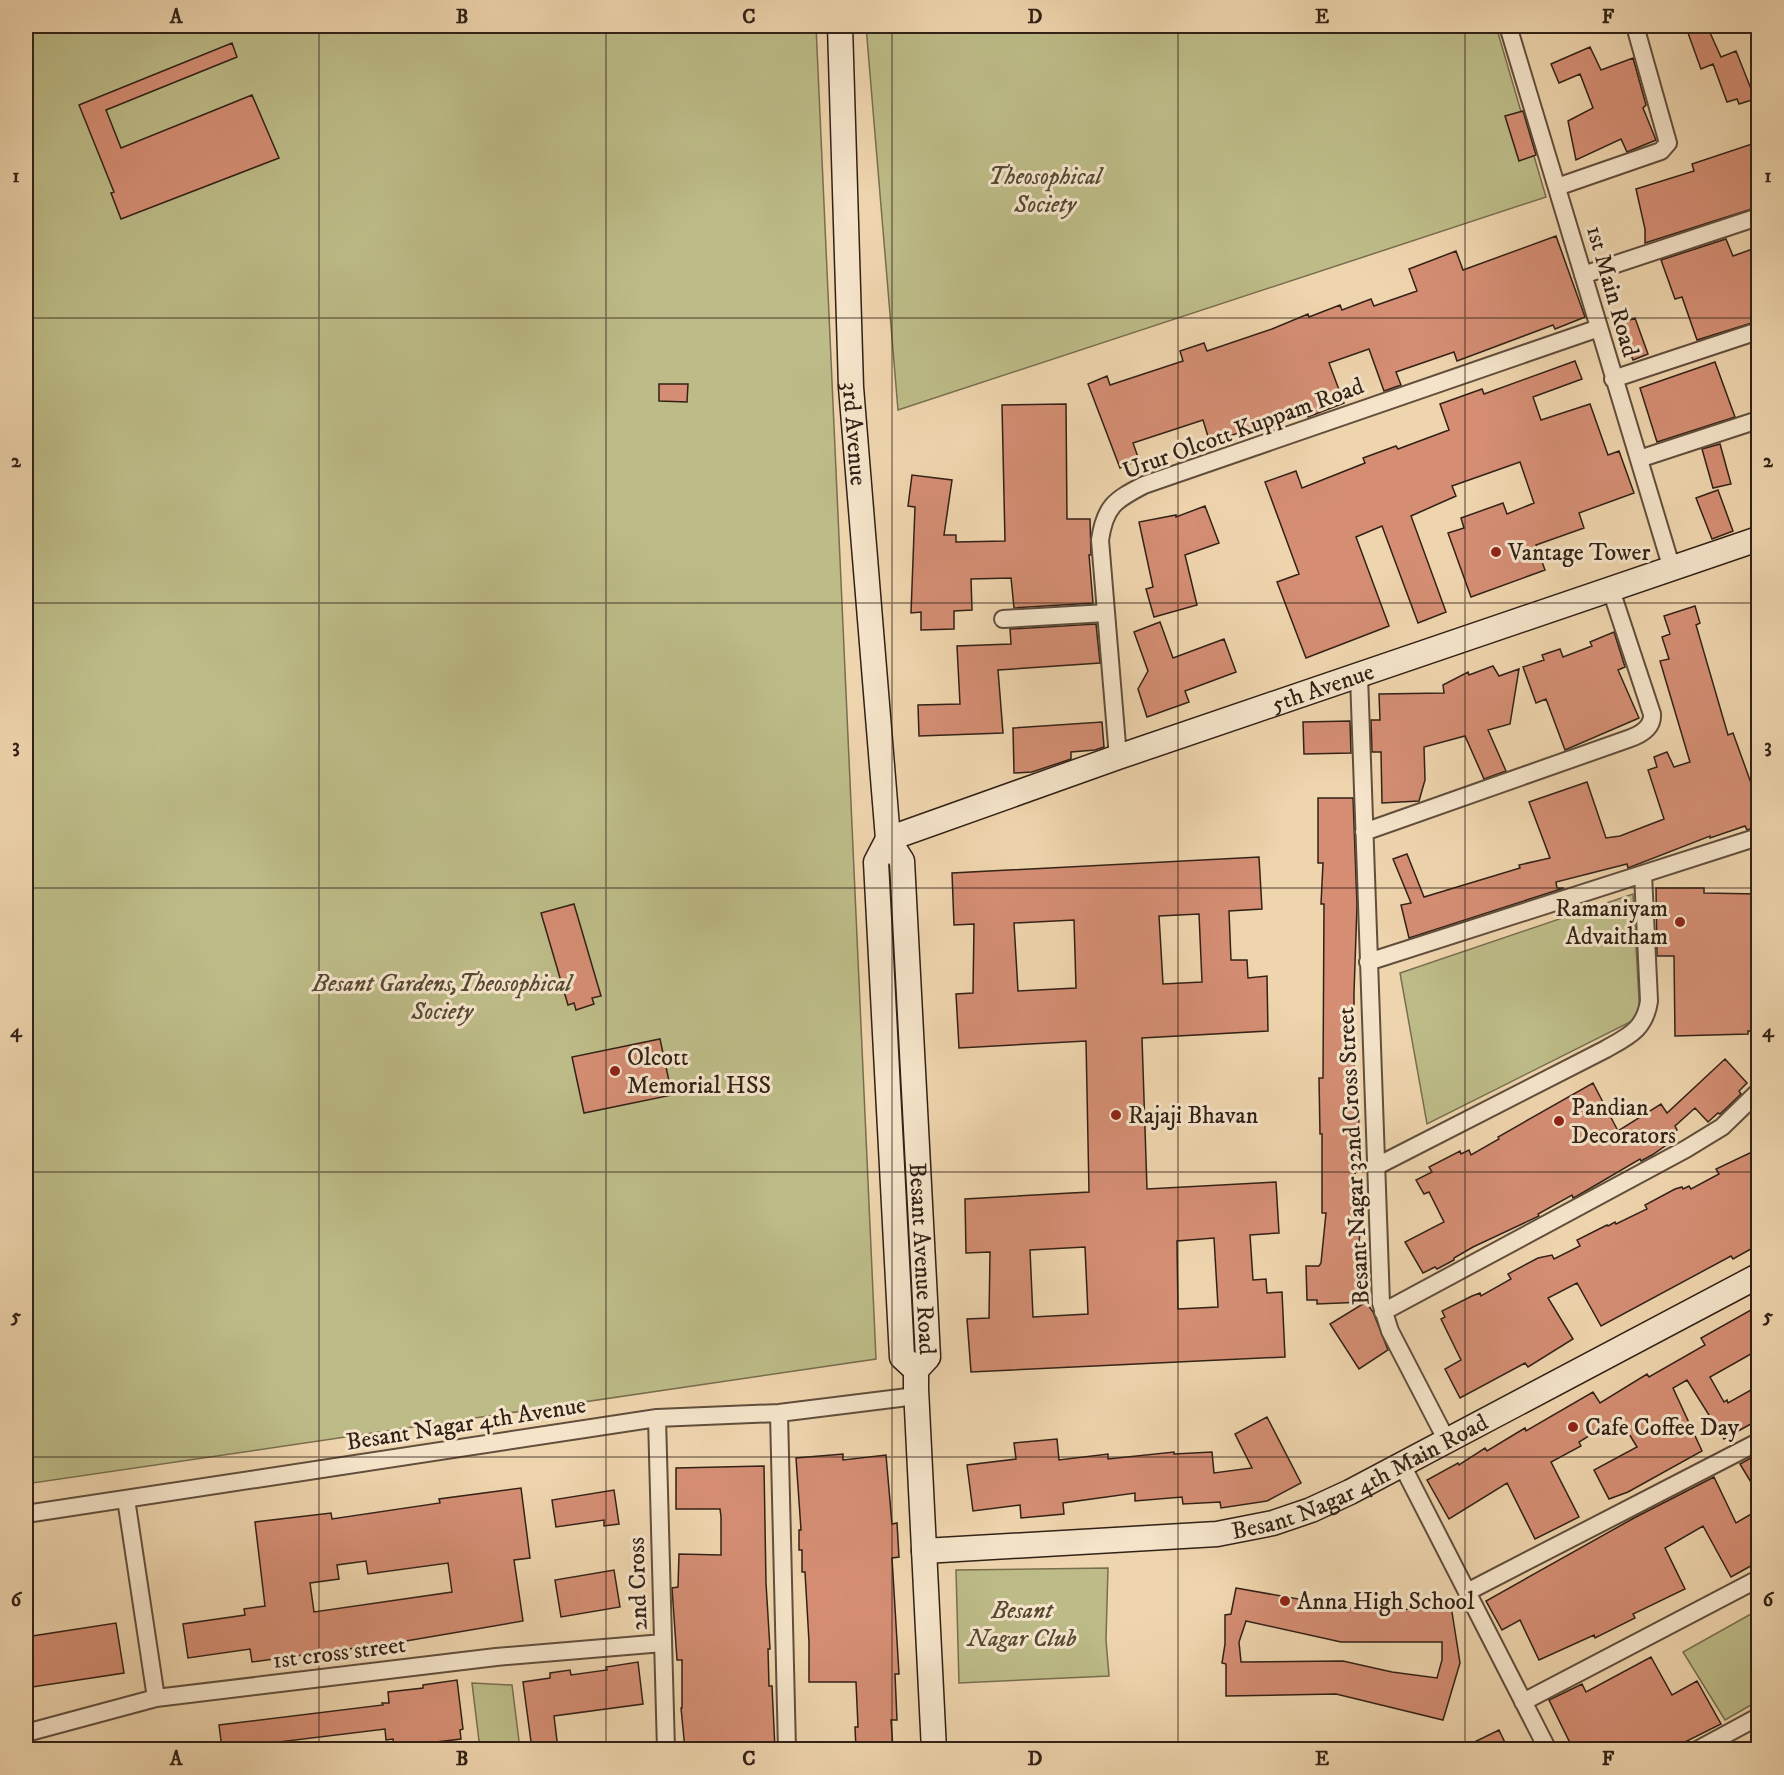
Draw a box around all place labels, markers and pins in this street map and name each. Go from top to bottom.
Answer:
place label: Vantage Tower [1507,538,1650,568]
marker: Vantage Tower [1489,545,1503,559]
place label: Ramaniyam Advaitham [1555,894,1668,952]
marker: Ramaniyam Advaitham [1673,915,1687,929]
place label: Olcott Memorial HSS [627,1043,771,1101]
marker: Olcott Memorial HSS [608,1064,622,1078]
place label: Pandian Decorators [1571,1093,1676,1151]
place label: Rajaji Bhavan [1128,1101,1259,1131]
marker: Rajaji Bhavan [1109,1108,1123,1122]
marker: Pandian Decorators [1552,1114,1566,1128]
place label: Cafe Coffee Day [1585,1413,1740,1443]
marker: Cafe Coffee Day [1566,1420,1580,1434]
place label: Anna High School [1297,1587,1475,1617]
marker: Anna High School [1278,1594,1292,1608]

